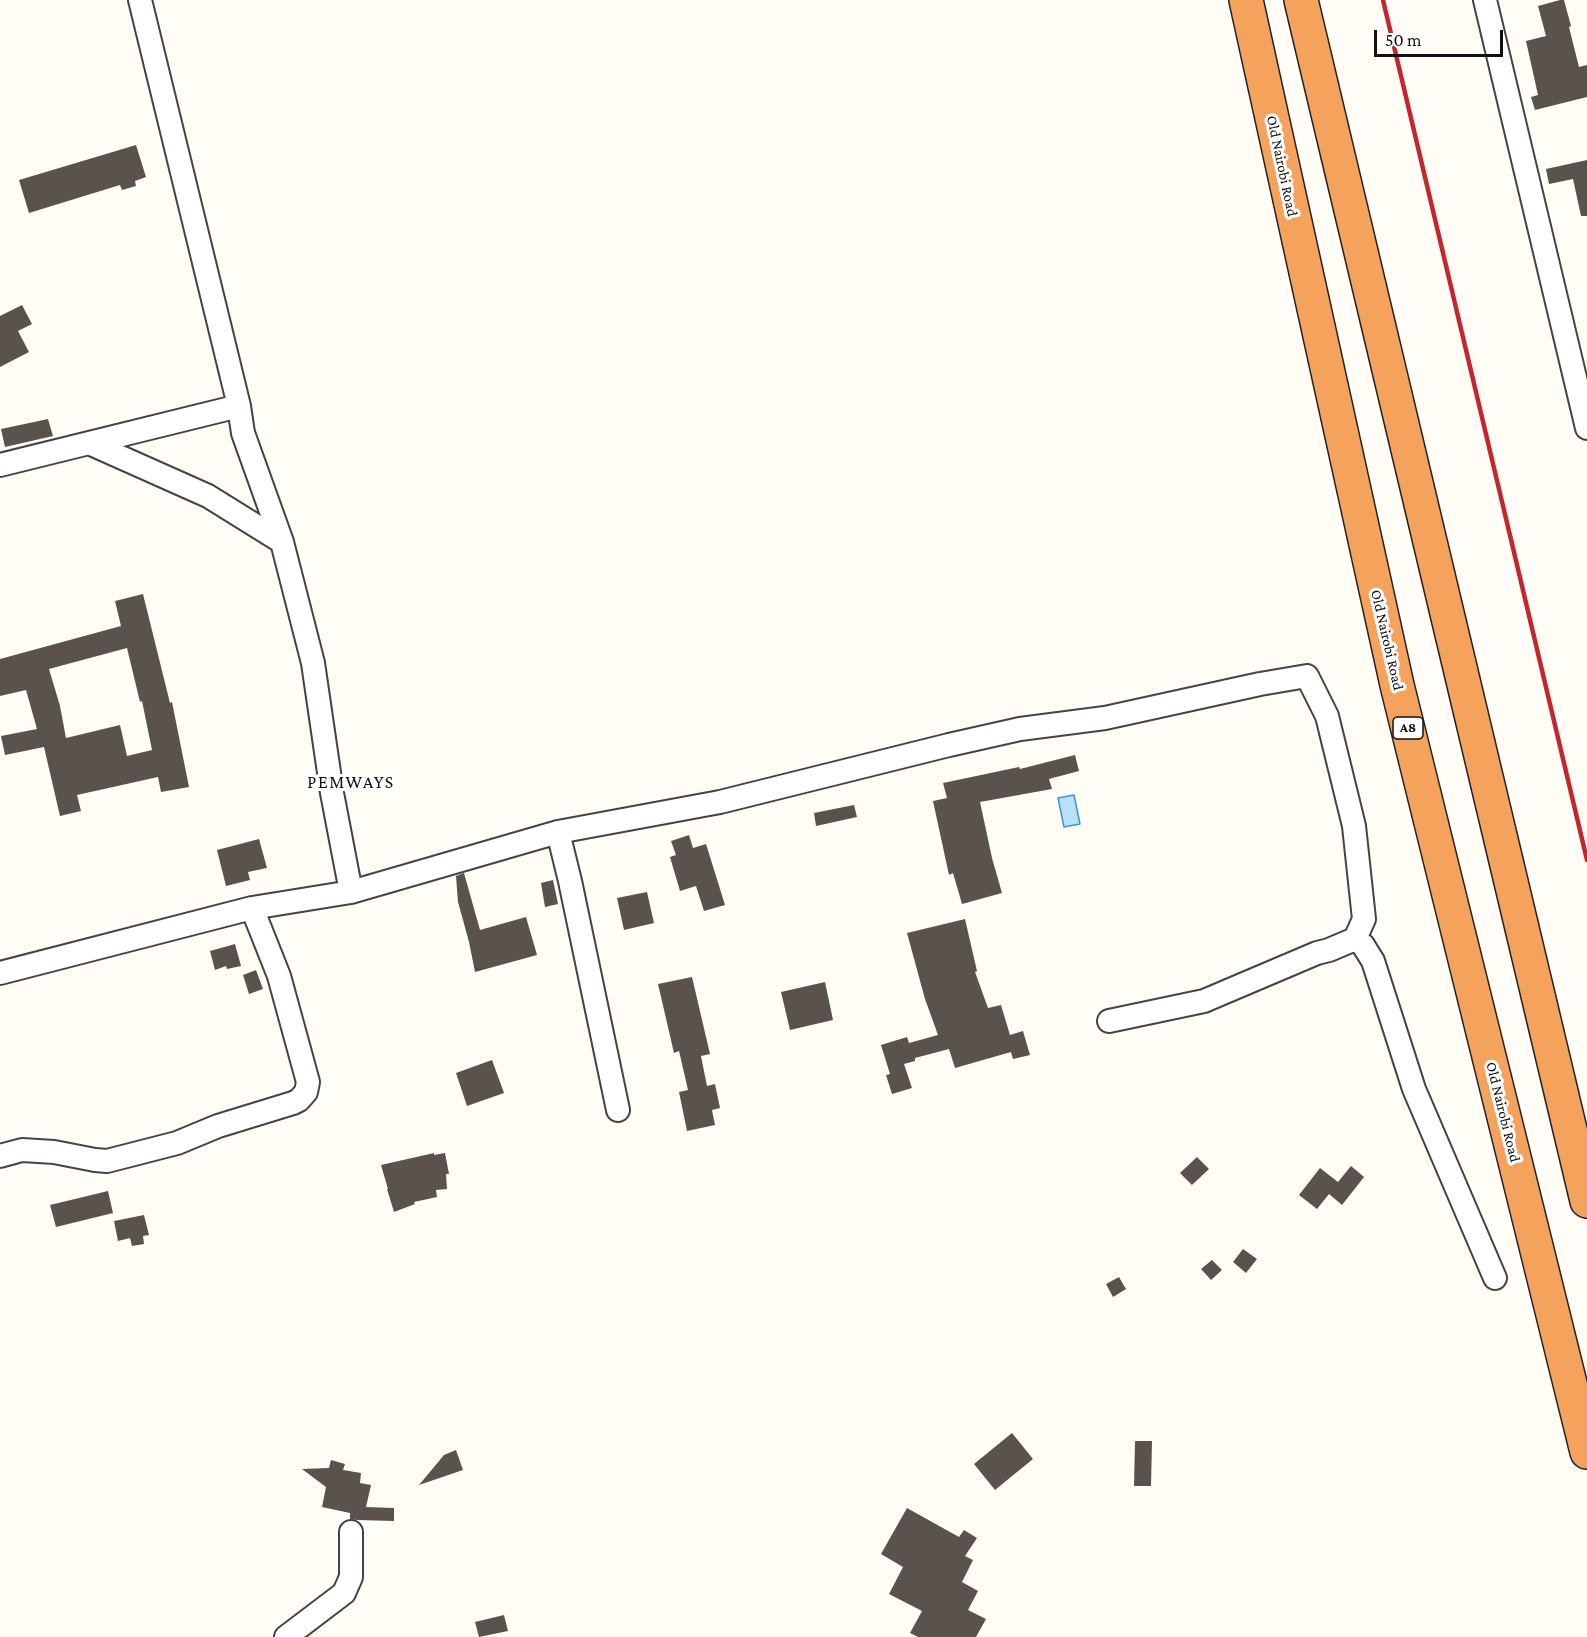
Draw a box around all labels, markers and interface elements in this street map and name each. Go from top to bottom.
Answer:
scale bar [1377,18,1506,56]
text: 50 m [1385,30,1422,50]
street label: Old Nairobi Road [1263,114,1301,218]
street label: Old Nairobi Road [1367,588,1407,692]
road number: A8 [1393,717,1423,739]
district label: PEMWAYS [307,771,395,793]
street label: Old Nairobi Road [1482,1060,1524,1164]

